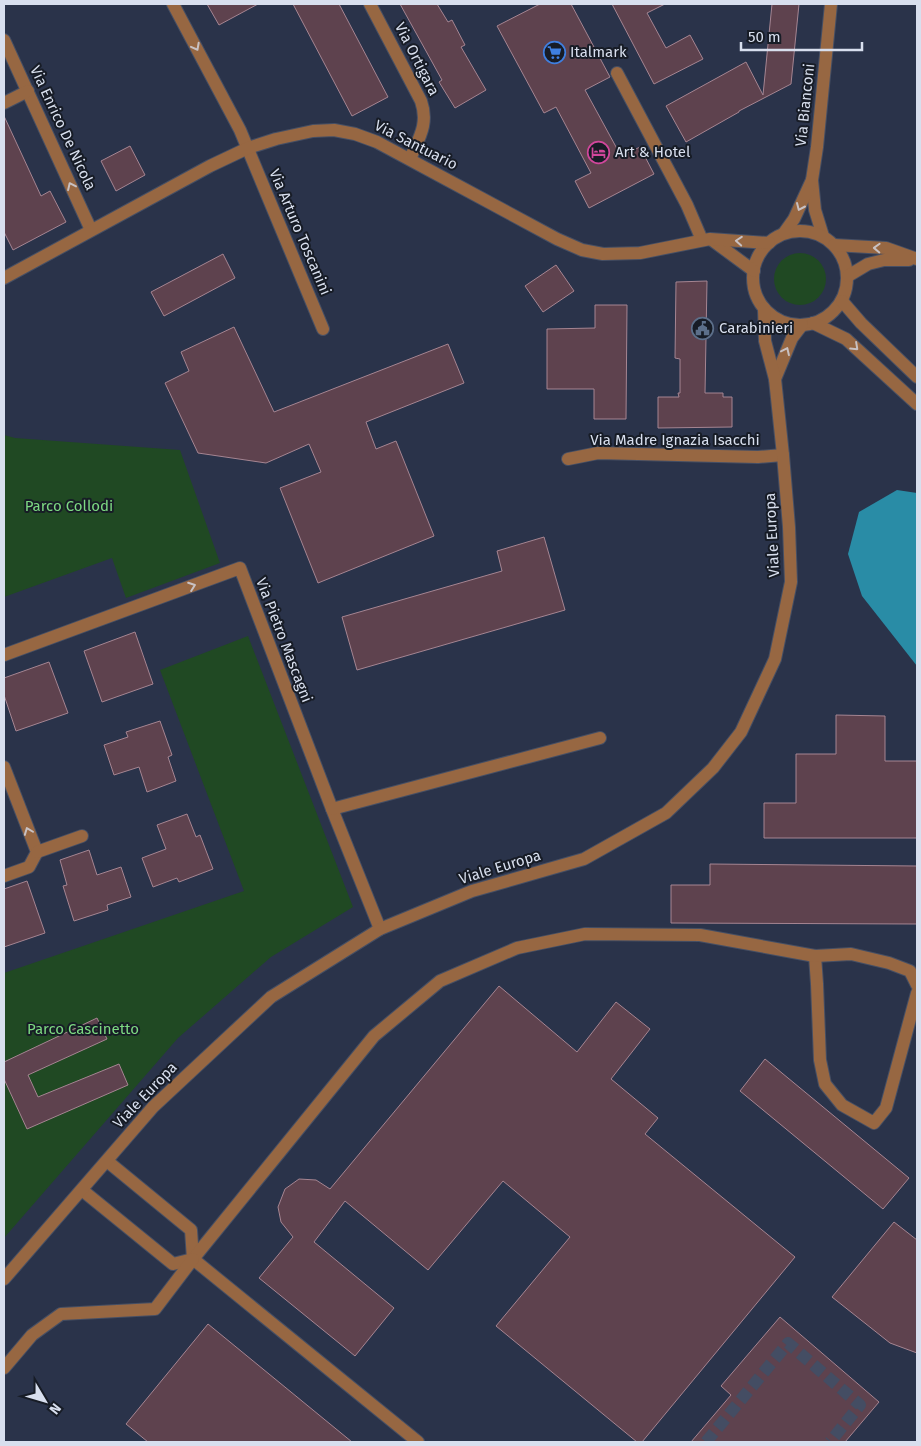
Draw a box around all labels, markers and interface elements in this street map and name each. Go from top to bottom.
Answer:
street label: Via Ortigara [391,19,443,99]
scale bar [741,20,862,52]
text: 50 m [748,28,781,46]
supermarket icon: Italmark [542,40,566,64]
one-way arrow [190,42,200,51]
place label: Italmark [570,43,627,61]
street label: Via Bianconi [792,62,818,148]
street label: Via Enrico De Nicola [26,63,100,193]
street label: Via Santuario [371,116,461,174]
hotel icon: Art & Hotel [587,140,611,164]
place label: Art & Hotel [615,143,691,161]
street label: Via Arturo Toscanini [265,166,335,298]
one-way arrow [67,182,78,191]
one-way arrow [795,202,806,211]
one-way arrow [735,235,743,246]
one-way arrow [872,242,880,253]
public building icon: Carabinieri [691,316,715,340]
place label: Carabinieri [719,319,793,337]
one-way arrow [850,341,859,350]
one-way arrow [780,347,791,356]
street label: Via Madre Ignazia Isacchi [590,431,760,449]
street label: Viale Europa [761,492,783,578]
park label: Parco Collodi [25,497,113,515]
street label: Via Pietro Mascagni [252,575,316,705]
one-way arrow [188,582,196,592]
one-way arrow [24,827,35,836]
street label: Viale Europa [457,846,543,888]
park label: Parco Cascinetto [27,1020,139,1038]
street label: Viale Europa [109,1058,181,1132]
north arrow [20,1376,70,1426]
text: N [45,1400,64,1418]

